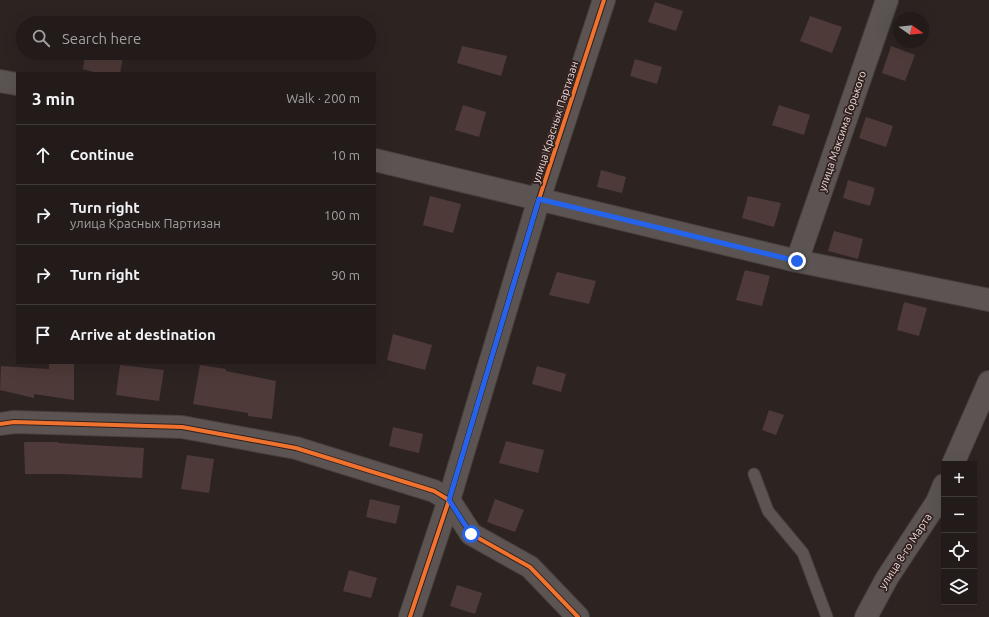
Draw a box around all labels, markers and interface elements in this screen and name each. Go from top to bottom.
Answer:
north arrow [893,12,929,48]
search box [16,16,376,60]
icon: search [30,27,52,49]
text: Search here [62,30,141,47]
street label: улица Красных Партизан [530,59,580,185]
street label: улица Максима Горького [816,69,868,193]
text: 3 min [32,89,75,108]
text: Walk · 200 m [286,91,360,105]
icon: ahead [32,144,54,166]
text: Continue [70,146,134,163]
text: 10 m [331,148,360,162]
text: Turn right [70,199,140,216]
icon: right [32,204,54,226]
text: 100 m [324,208,360,222]
text: улица Красных Партизан [70,216,221,230]
route end [788,252,806,270]
icon: right [32,264,54,286]
text: Turn right [70,266,140,283]
text: 90 m [331,268,360,282]
icon: arrive [32,324,54,346]
text: Arrive at destination [70,326,216,343]
map controls [941,461,977,605]
button: + [941,461,977,497]
button: − [941,497,977,533]
street label: улица 8-го Марта [876,511,934,591]
route start [462,525,480,543]
button: locate [941,533,977,569]
button: layers [941,569,977,605]

